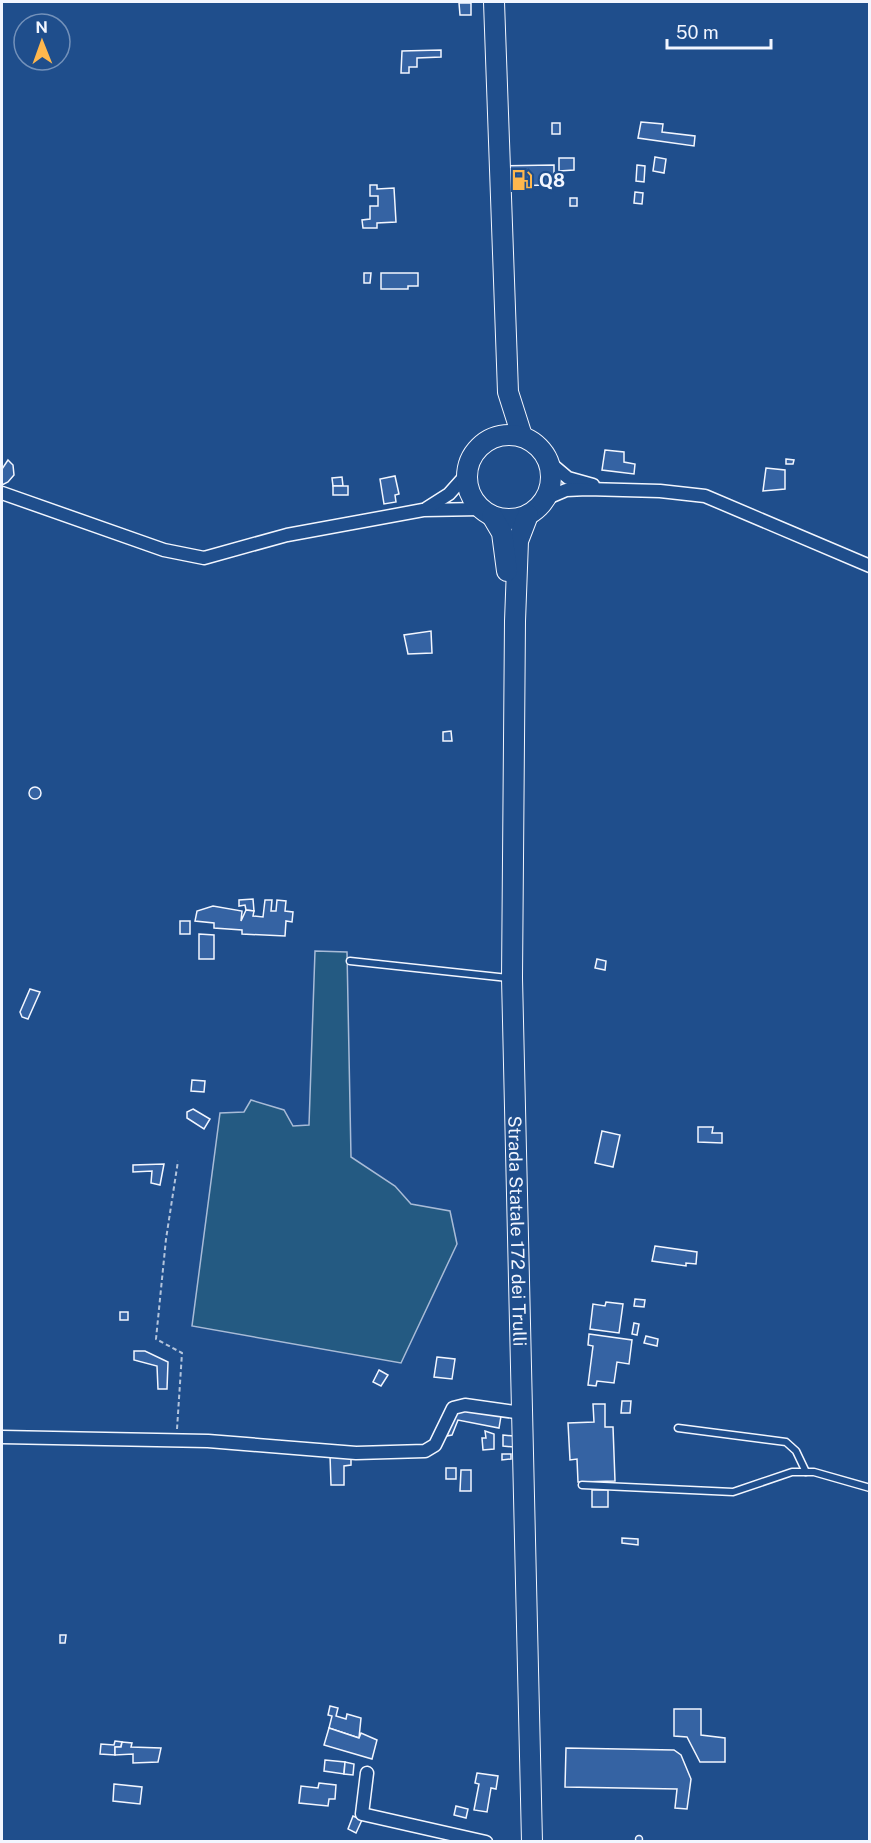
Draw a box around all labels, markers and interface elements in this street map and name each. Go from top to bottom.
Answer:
north arrow [12,12,72,72]
scale bar [667,12,770,50]
text: N [35,18,48,37]
text: 50 m [676,22,719,43]
fuel station icon: Q8 [510,168,534,192]
place label: Q8 [539,170,565,191]
street label: Strada Statale 172 dei Trulli [505,1115,531,1347]

